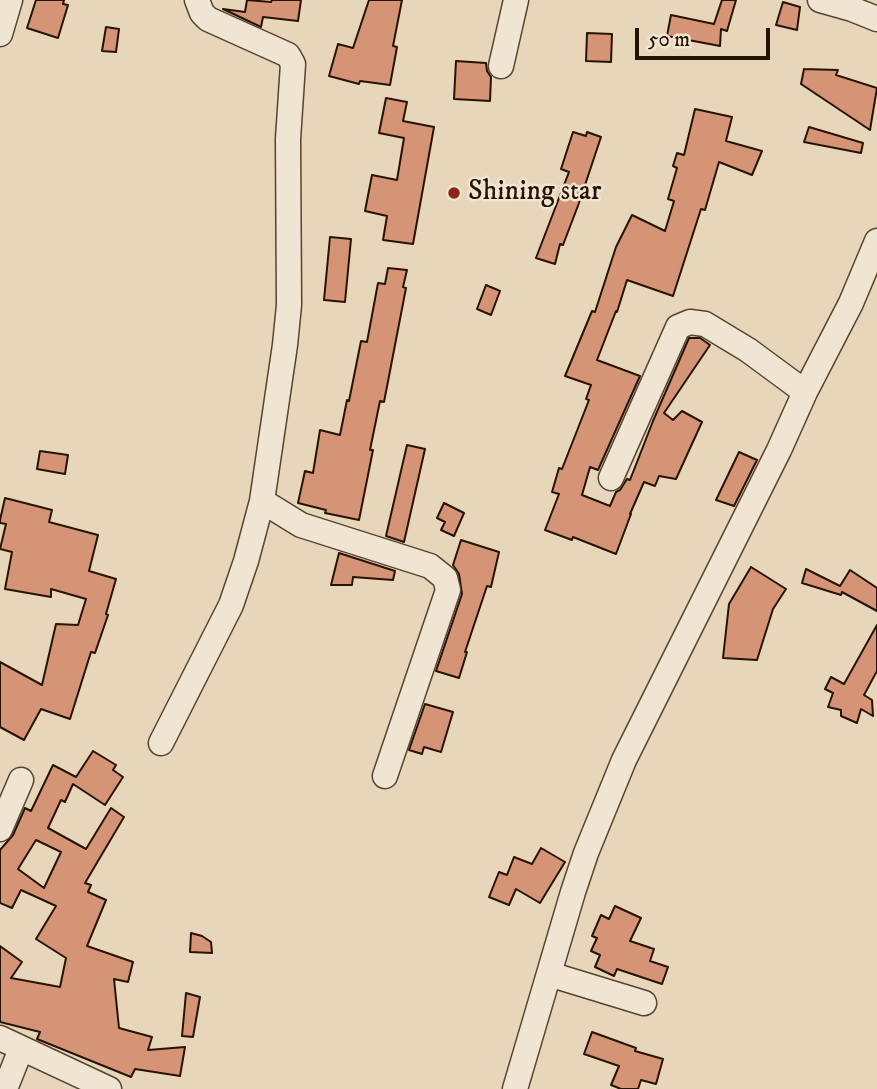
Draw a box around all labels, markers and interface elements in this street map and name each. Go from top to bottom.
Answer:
scale bar [639,14,774,58]
text: 50 m [648,27,690,53]
place label: Shining star [468,176,601,210]
marker: Shining star [446,185,462,201]

